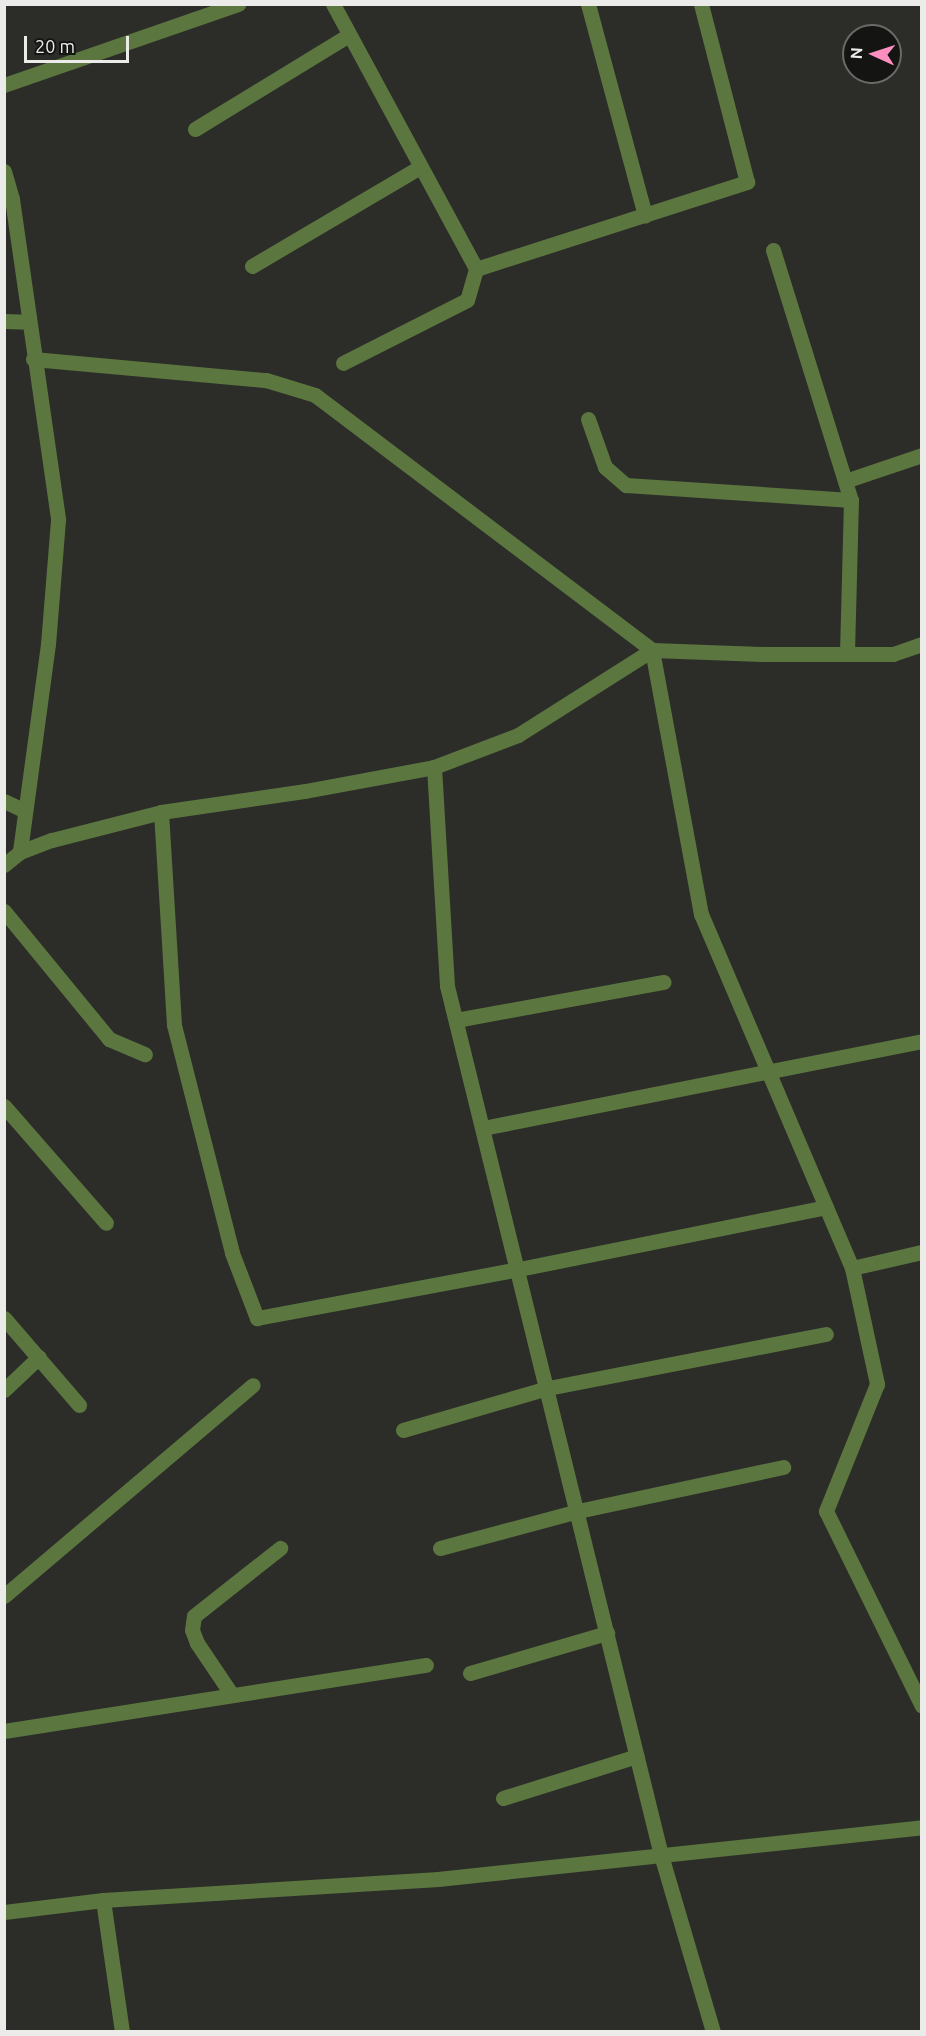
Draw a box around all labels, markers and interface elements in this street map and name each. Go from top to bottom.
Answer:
scale bar [27,24,132,62]
north arrow [842,24,902,84]
text: 20 m [35,36,75,56]
text: N [847,47,865,60]

